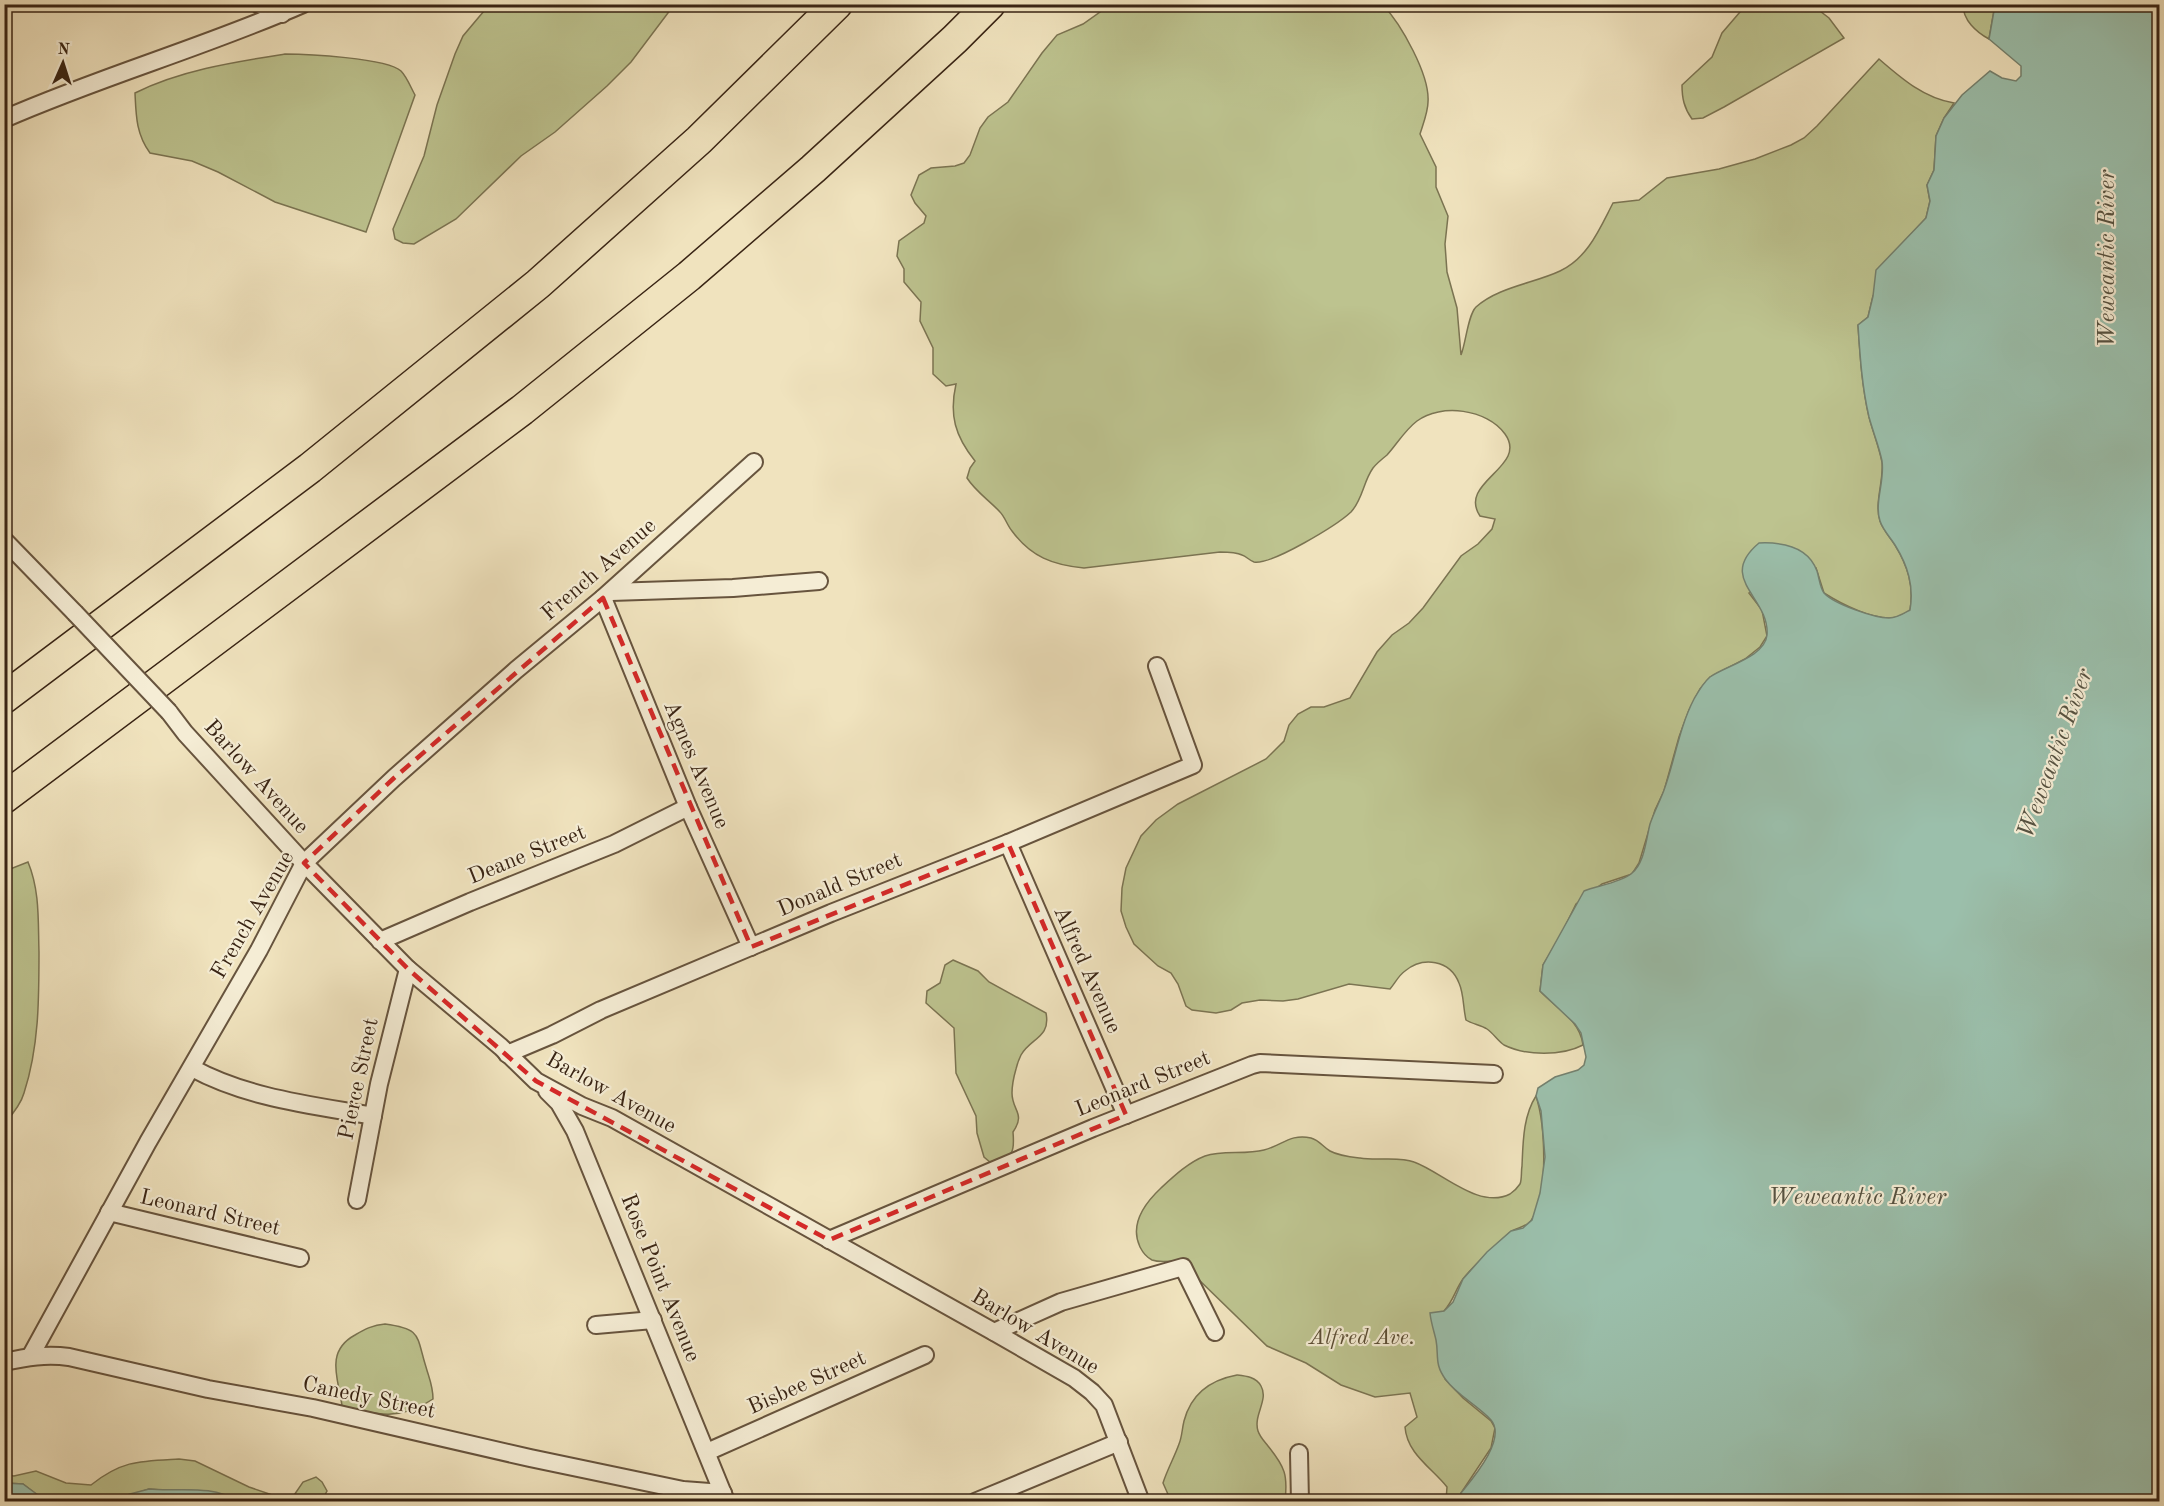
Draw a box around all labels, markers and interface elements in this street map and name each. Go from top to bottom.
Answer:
north arrow [33,33,93,93]
text: N [57,42,71,58]
water label: Weweantic River [2096,169,2120,348]
street label: French Avenue [538,515,660,625]
water label: Weweantic River [2014,665,2098,842]
street label: Agnes Avenue [659,698,733,832]
street label: Barlow Avenue [199,716,313,838]
street label: Deane Street [465,821,589,889]
street label: French Avenue [208,847,298,983]
street label: Donald Street [775,849,905,921]
street label: Alfred Avenue [1049,903,1125,1037]
street label: Pierce Street [335,1016,383,1142]
street label: Leonard Street [1072,1047,1214,1121]
street label: Barlow Avenue [542,1048,680,1138]
street label: Leonard Street [138,1186,282,1240]
water label: Weweantic River [1768,1186,1947,1210]
street label: Rose Point Avenue [616,1191,704,1365]
street label: Barlow Avenue [967,1285,1103,1379]
park label: Alfred Ave. [1308,1327,1415,1349]
street label: Bisbee Street [745,1347,869,1419]
street label: Canedy Street [301,1373,437,1423]

